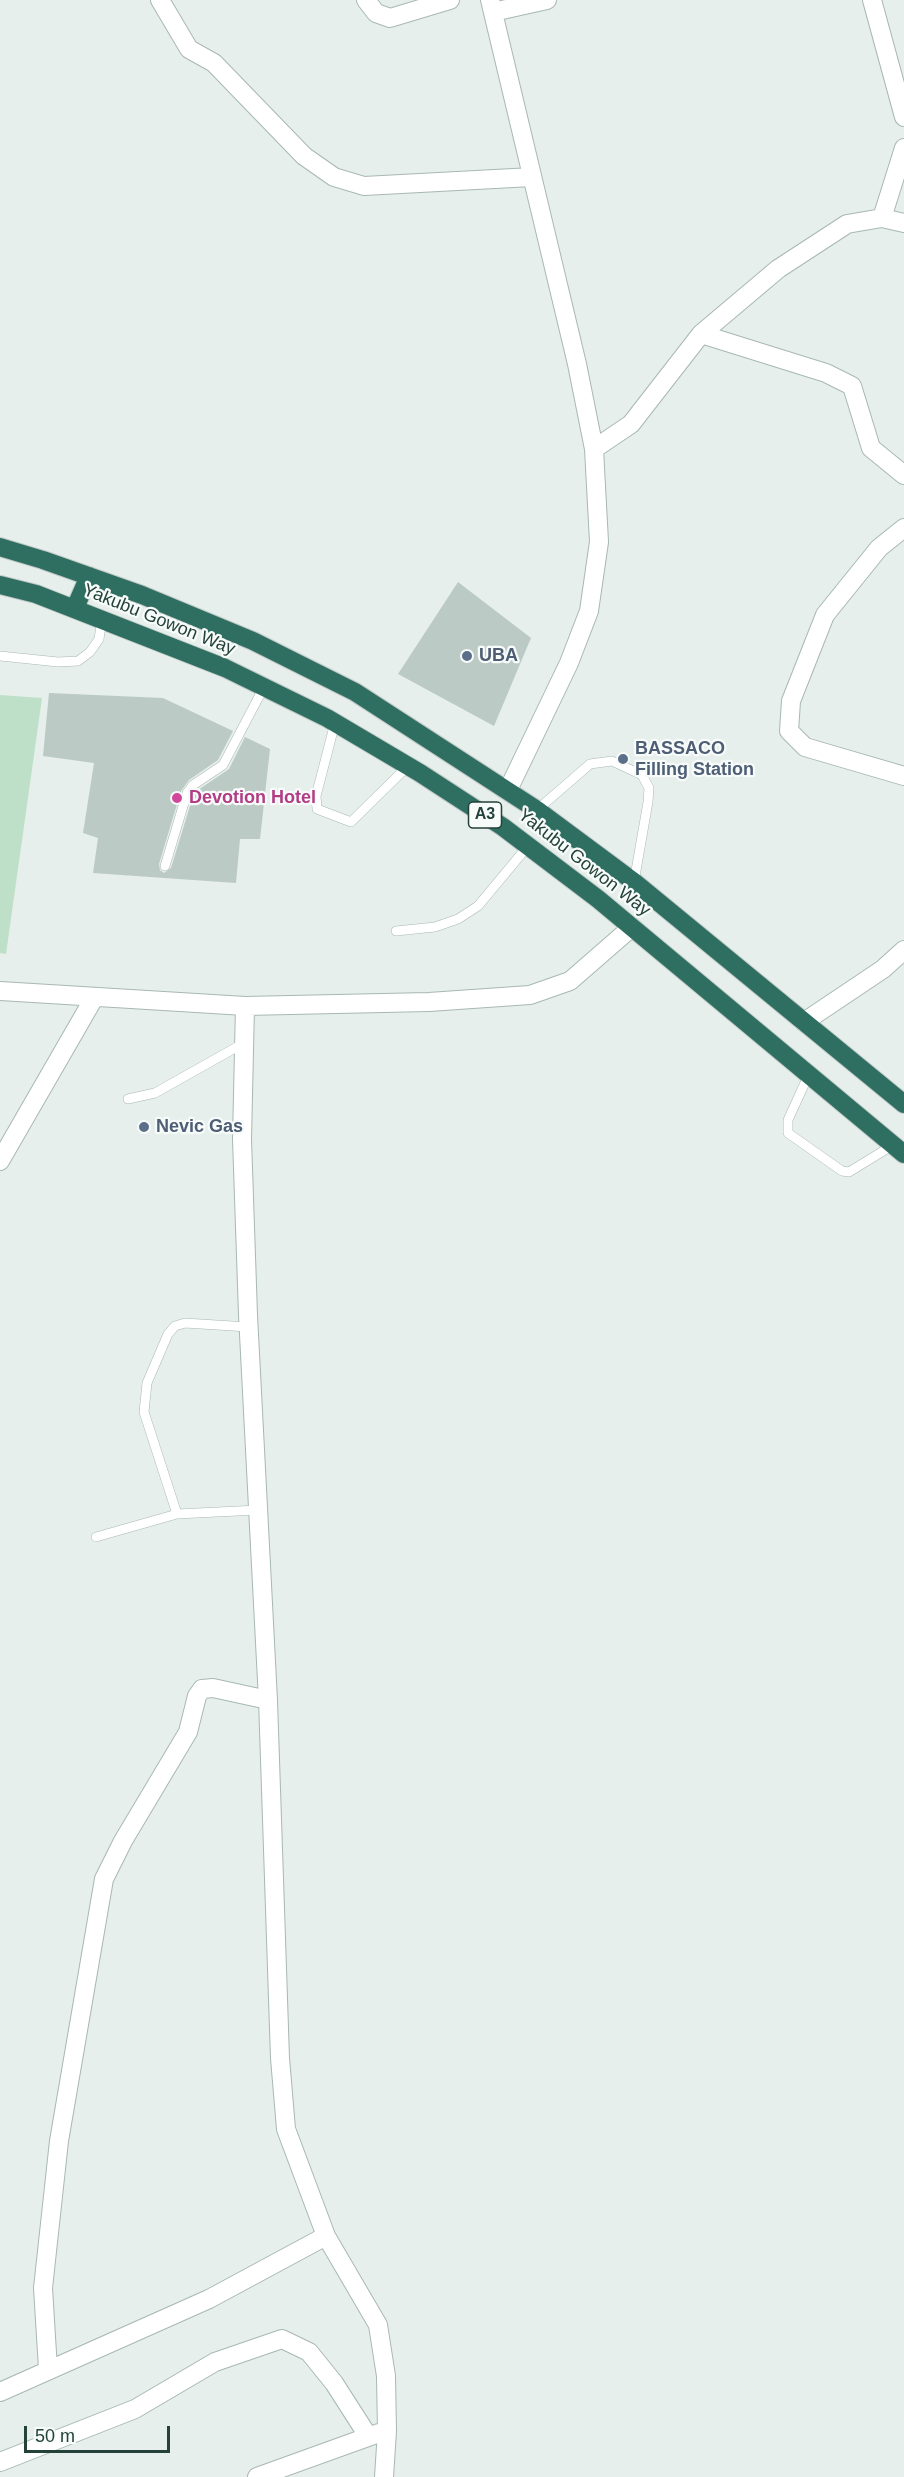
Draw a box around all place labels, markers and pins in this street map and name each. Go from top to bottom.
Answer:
place label: UBA [479,645,518,667]
marker: UBA [460,649,474,663]
place label: BASSACO Filling Station [635,738,754,780]
marker: BASSACO Filling Station [616,752,630,766]
place label: Devotion Hotel [189,787,316,809]
marker: Devotion Hotel [170,791,184,805]
place label: Nevic Gas [156,1116,243,1138]
marker: Nevic Gas [137,1120,151,1134]

